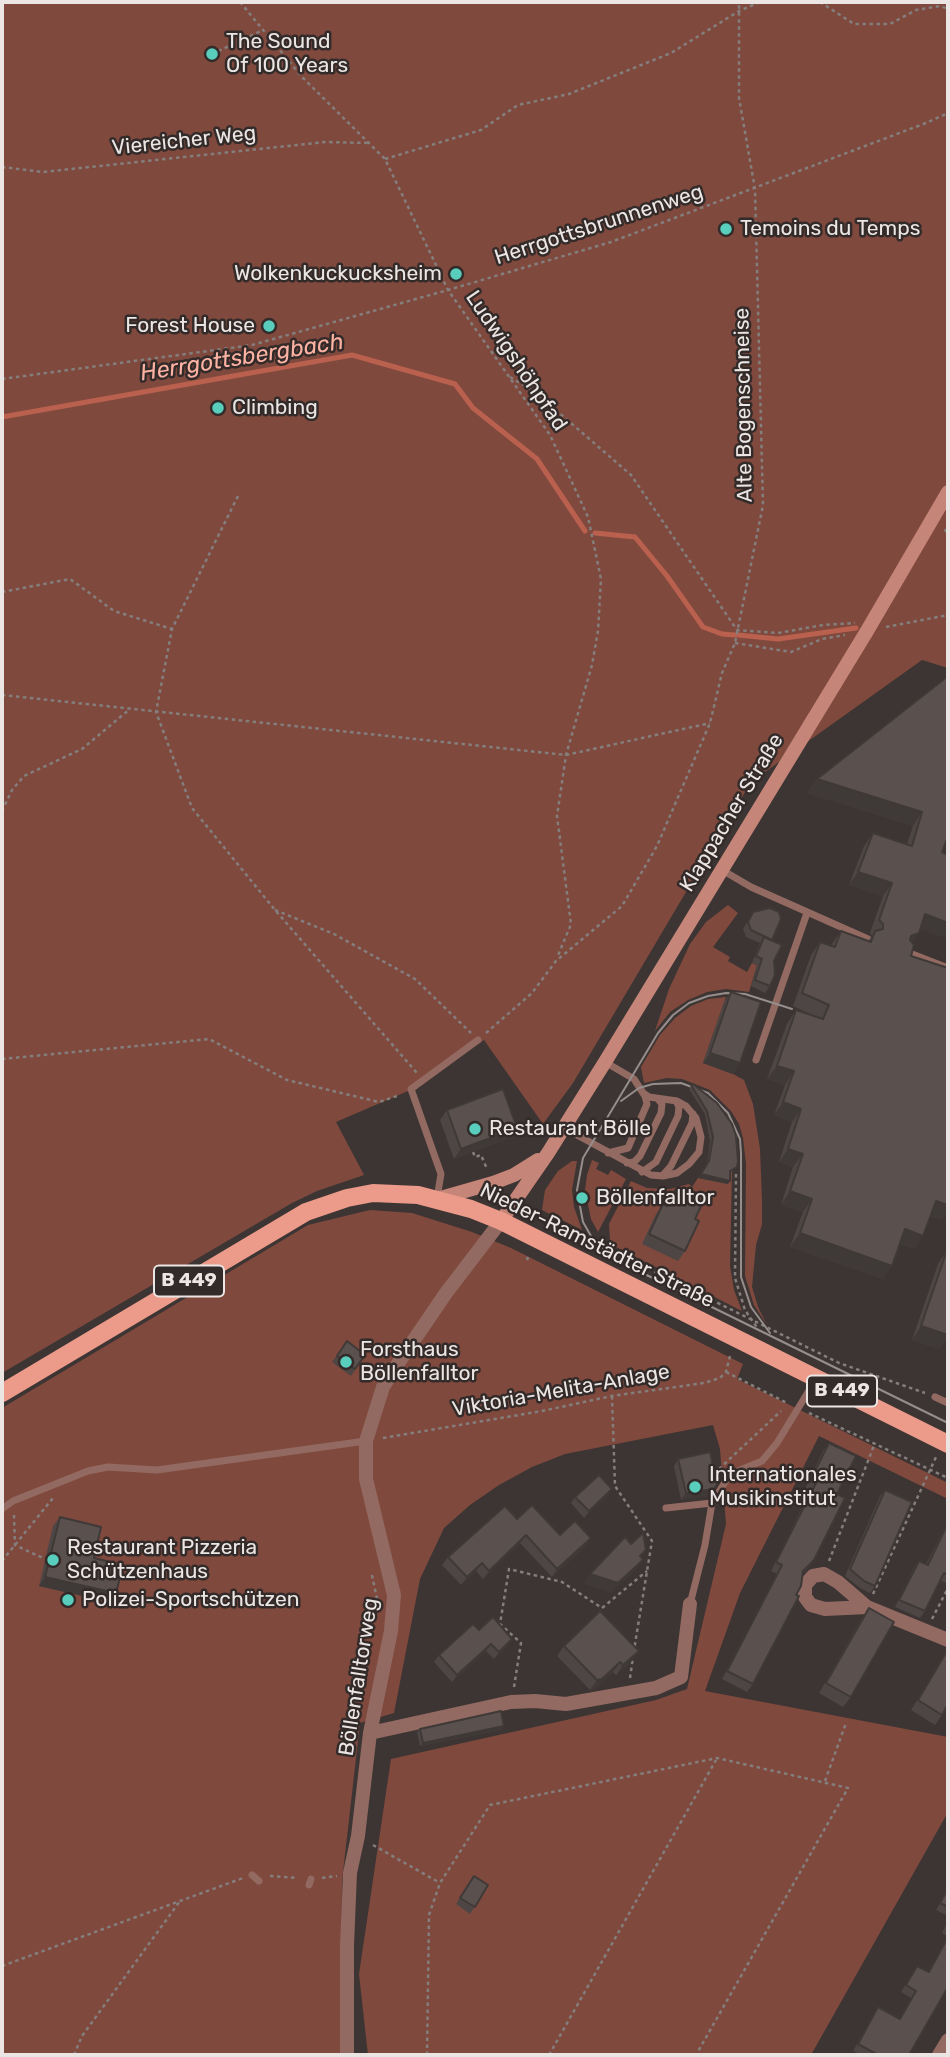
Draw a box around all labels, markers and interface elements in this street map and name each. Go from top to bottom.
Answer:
place label: The Sound Of 100 Years [226,29,348,79]
marker: The Sound Of 100 Years [204,46,220,62]
street label: Viereicher Weg [111,121,257,161]
street label: Herrgottsbrunnenweg [492,179,706,271]
place label: Temoins du Temps [740,216,920,242]
marker: Temoins du Temps [718,221,734,237]
place label: Wolkenkuckucksheim [234,261,442,287]
marker: Wolkenkuckucksheim [448,266,464,282]
street label: Ludwigshöhpfad [460,286,572,436]
street label: Alte Bogenschneise [730,308,758,502]
place label: Forest House [125,313,255,339]
marker: Forest House [261,318,277,334]
water label: Herrgottsbergbach [138,328,346,388]
place label: Climbing [232,395,318,421]
marker: Climbing [210,400,226,416]
street label: Klappacher Straße [675,729,789,897]
place label: Restaurant Bölle [489,1116,651,1142]
marker: Restaurant Bölle [467,1121,483,1137]
street label: Nieder-Ramstädter Straße [476,1178,718,1314]
place label: Böllenfalltor [596,1185,715,1211]
marker: Böllenfalltor [574,1190,590,1206]
road number: B 449 [154,1266,224,1296]
place label: Forsthaus Böllenfalltor [360,1337,479,1387]
marker: Forsthaus Böllenfalltor [338,1354,354,1370]
street label: Viktoria-Melita-Anlage [450,1359,672,1423]
road number: B 449 [807,1376,877,1406]
place label: Internationales Musikinstitut [709,1462,857,1512]
marker: Internationales Musikinstitut [687,1479,703,1495]
place label: Restaurant Pizzeria Schützenhaus [67,1535,257,1585]
marker: Restaurant Pizzeria Schützenhaus [45,1552,61,1568]
place label: Polizei-Sportschützen [82,1587,300,1613]
marker: Polizei-Sportschützen [60,1592,76,1608]
street label: Böllenfalltorweg [334,1596,384,1758]

